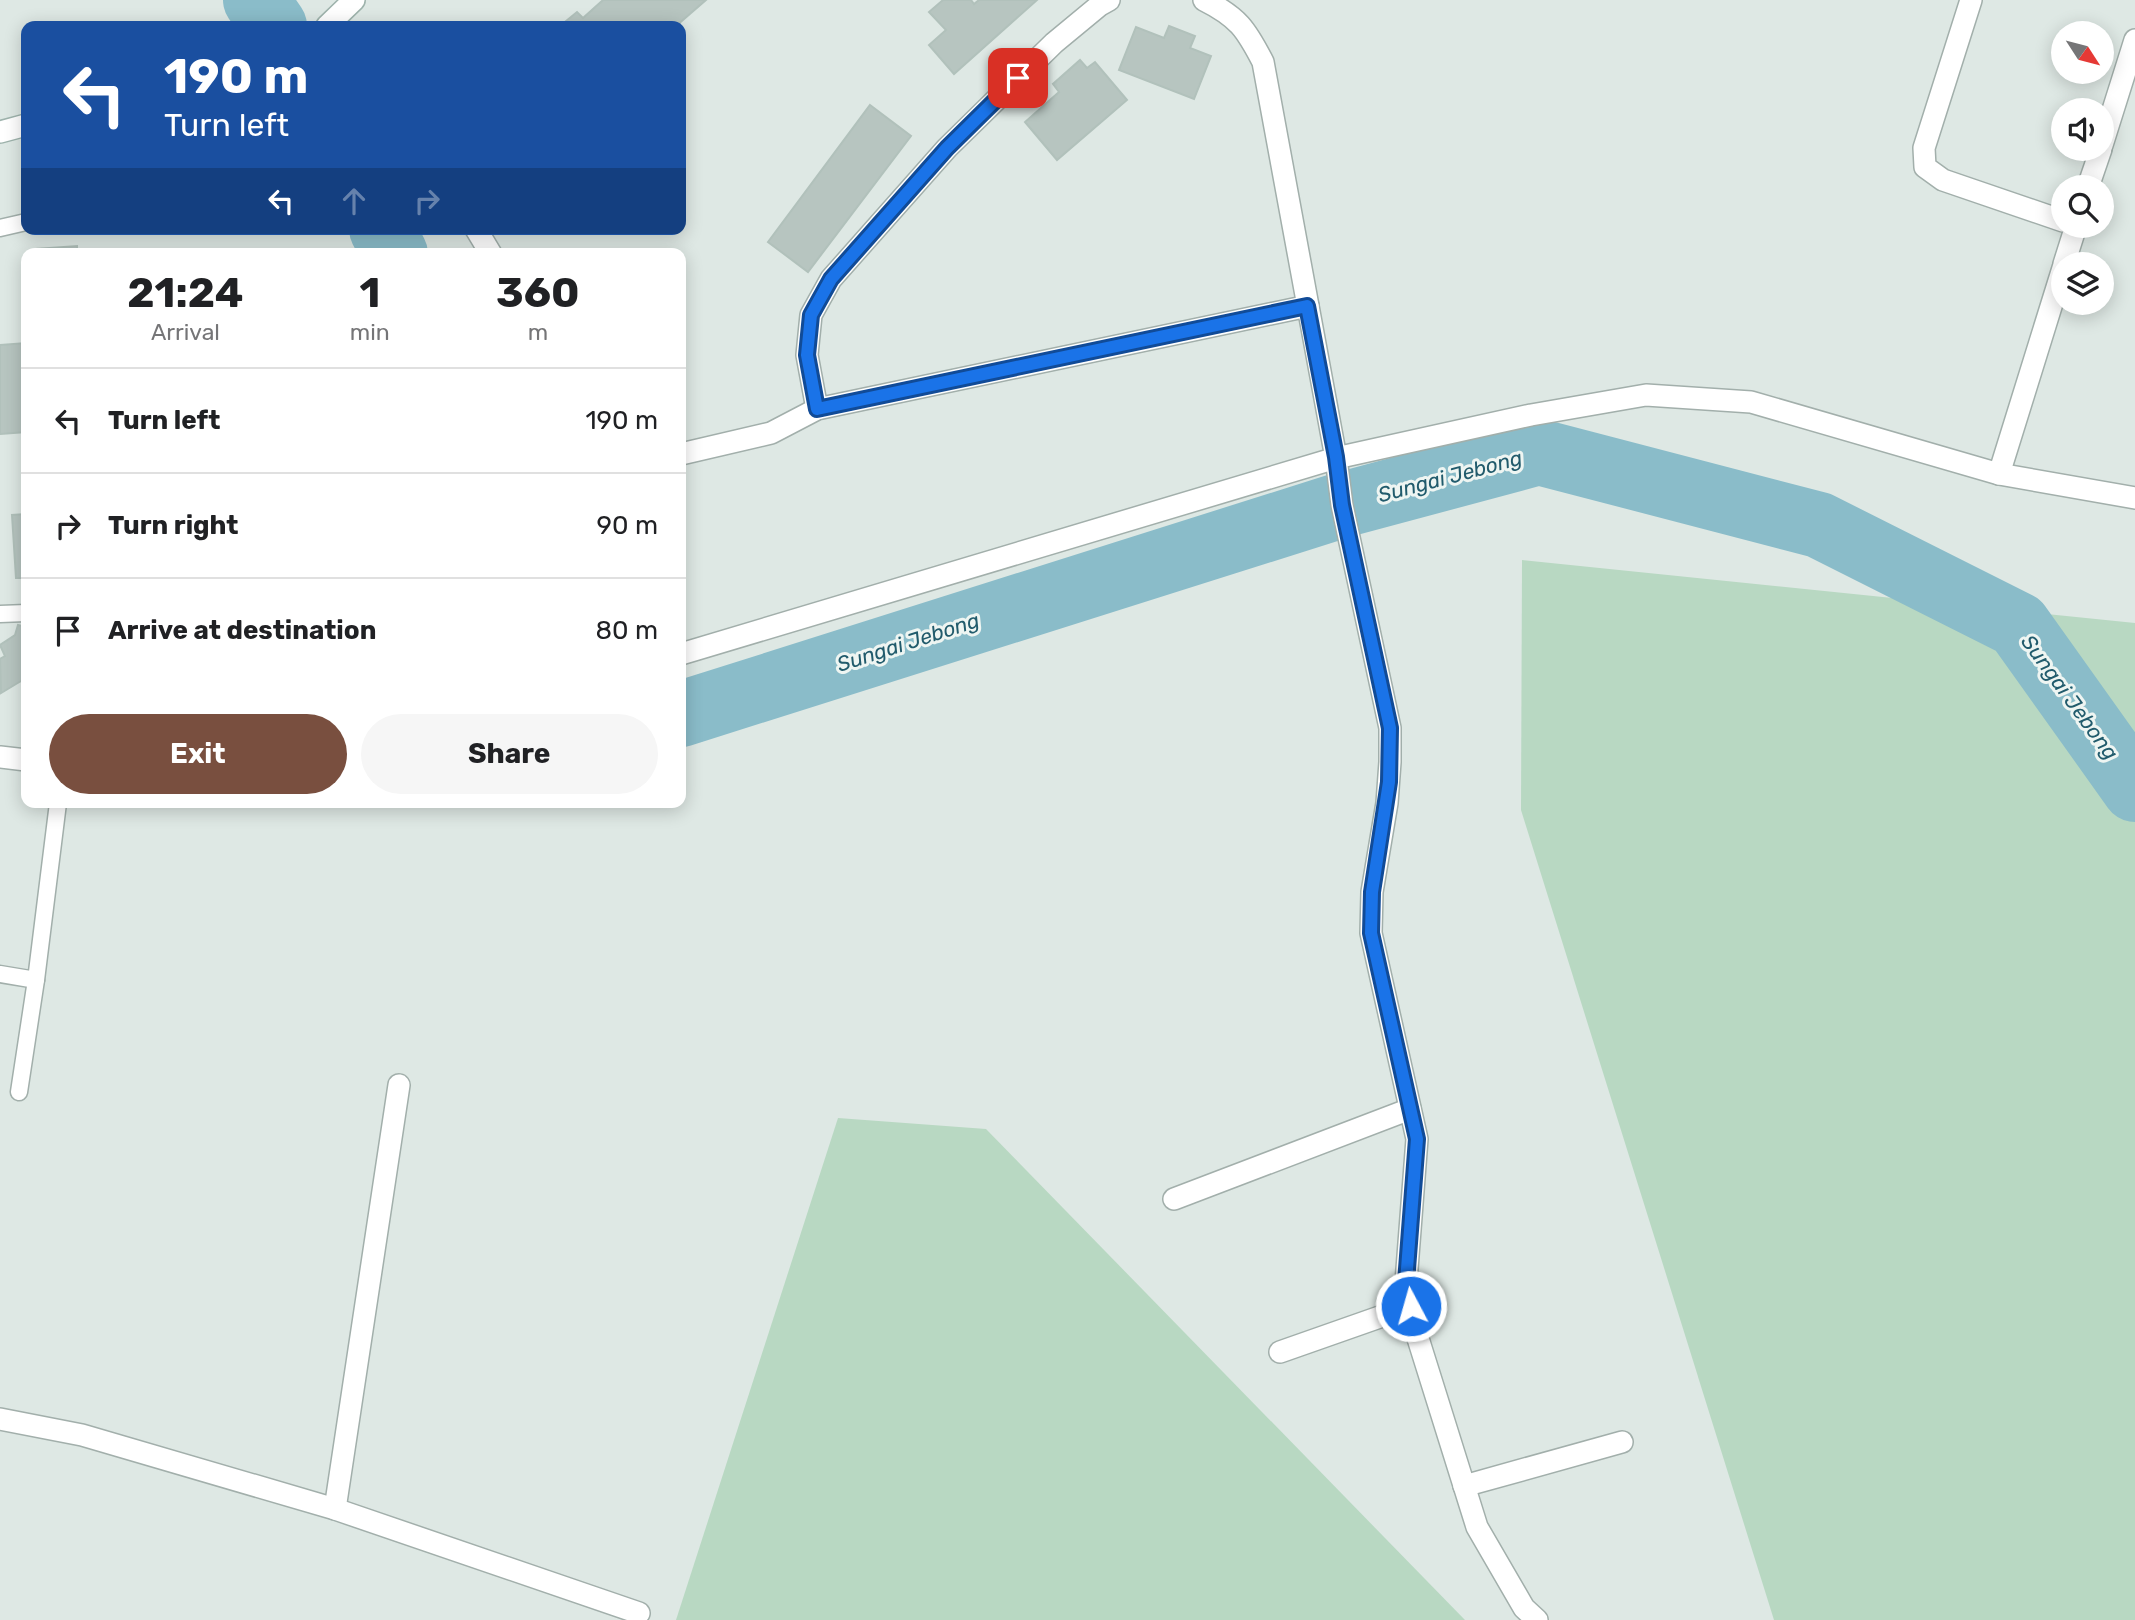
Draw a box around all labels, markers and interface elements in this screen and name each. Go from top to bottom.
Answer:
north arrow [2051,21,2114,84]
map controls [2051,21,2114,315]
text: 190 m [164,47,308,105]
pin [988,48,1048,108]
icon: left [49,49,140,140]
icon: arrive [999,59,1037,97]
button: sound [2051,98,2114,161]
text: Turn left [164,106,289,144]
button: search [2051,175,2114,238]
icon: left [262,182,300,220]
icon: ahead [335,182,373,220]
icon: right [408,182,446,220]
button: layers [2051,252,2114,315]
text: 21:24 [127,268,244,318]
text: 1 [359,268,380,318]
text: 360 [496,268,580,318]
text: Arrival [151,318,220,346]
text: min [350,318,390,346]
text: m [528,318,548,346]
icon: left [49,402,87,440]
text: Turn left [108,405,220,436]
text: 190 m [585,405,658,436]
water label: Sungai Jebong [1375,445,1525,507]
icon: right [49,507,87,545]
text: Turn right [108,510,238,541]
text: 90 m [597,510,658,541]
water label: Sungai Jebong [834,607,982,677]
icon: arrive [49,612,87,650]
text: Arrive at destination [108,615,376,646]
text: 80 m [595,615,658,646]
water label: Sungai Jebong [2016,630,2124,764]
button: Exit [49,714,347,794]
button: Share [361,714,658,794]
position arrow [1374,1269,1448,1343]

